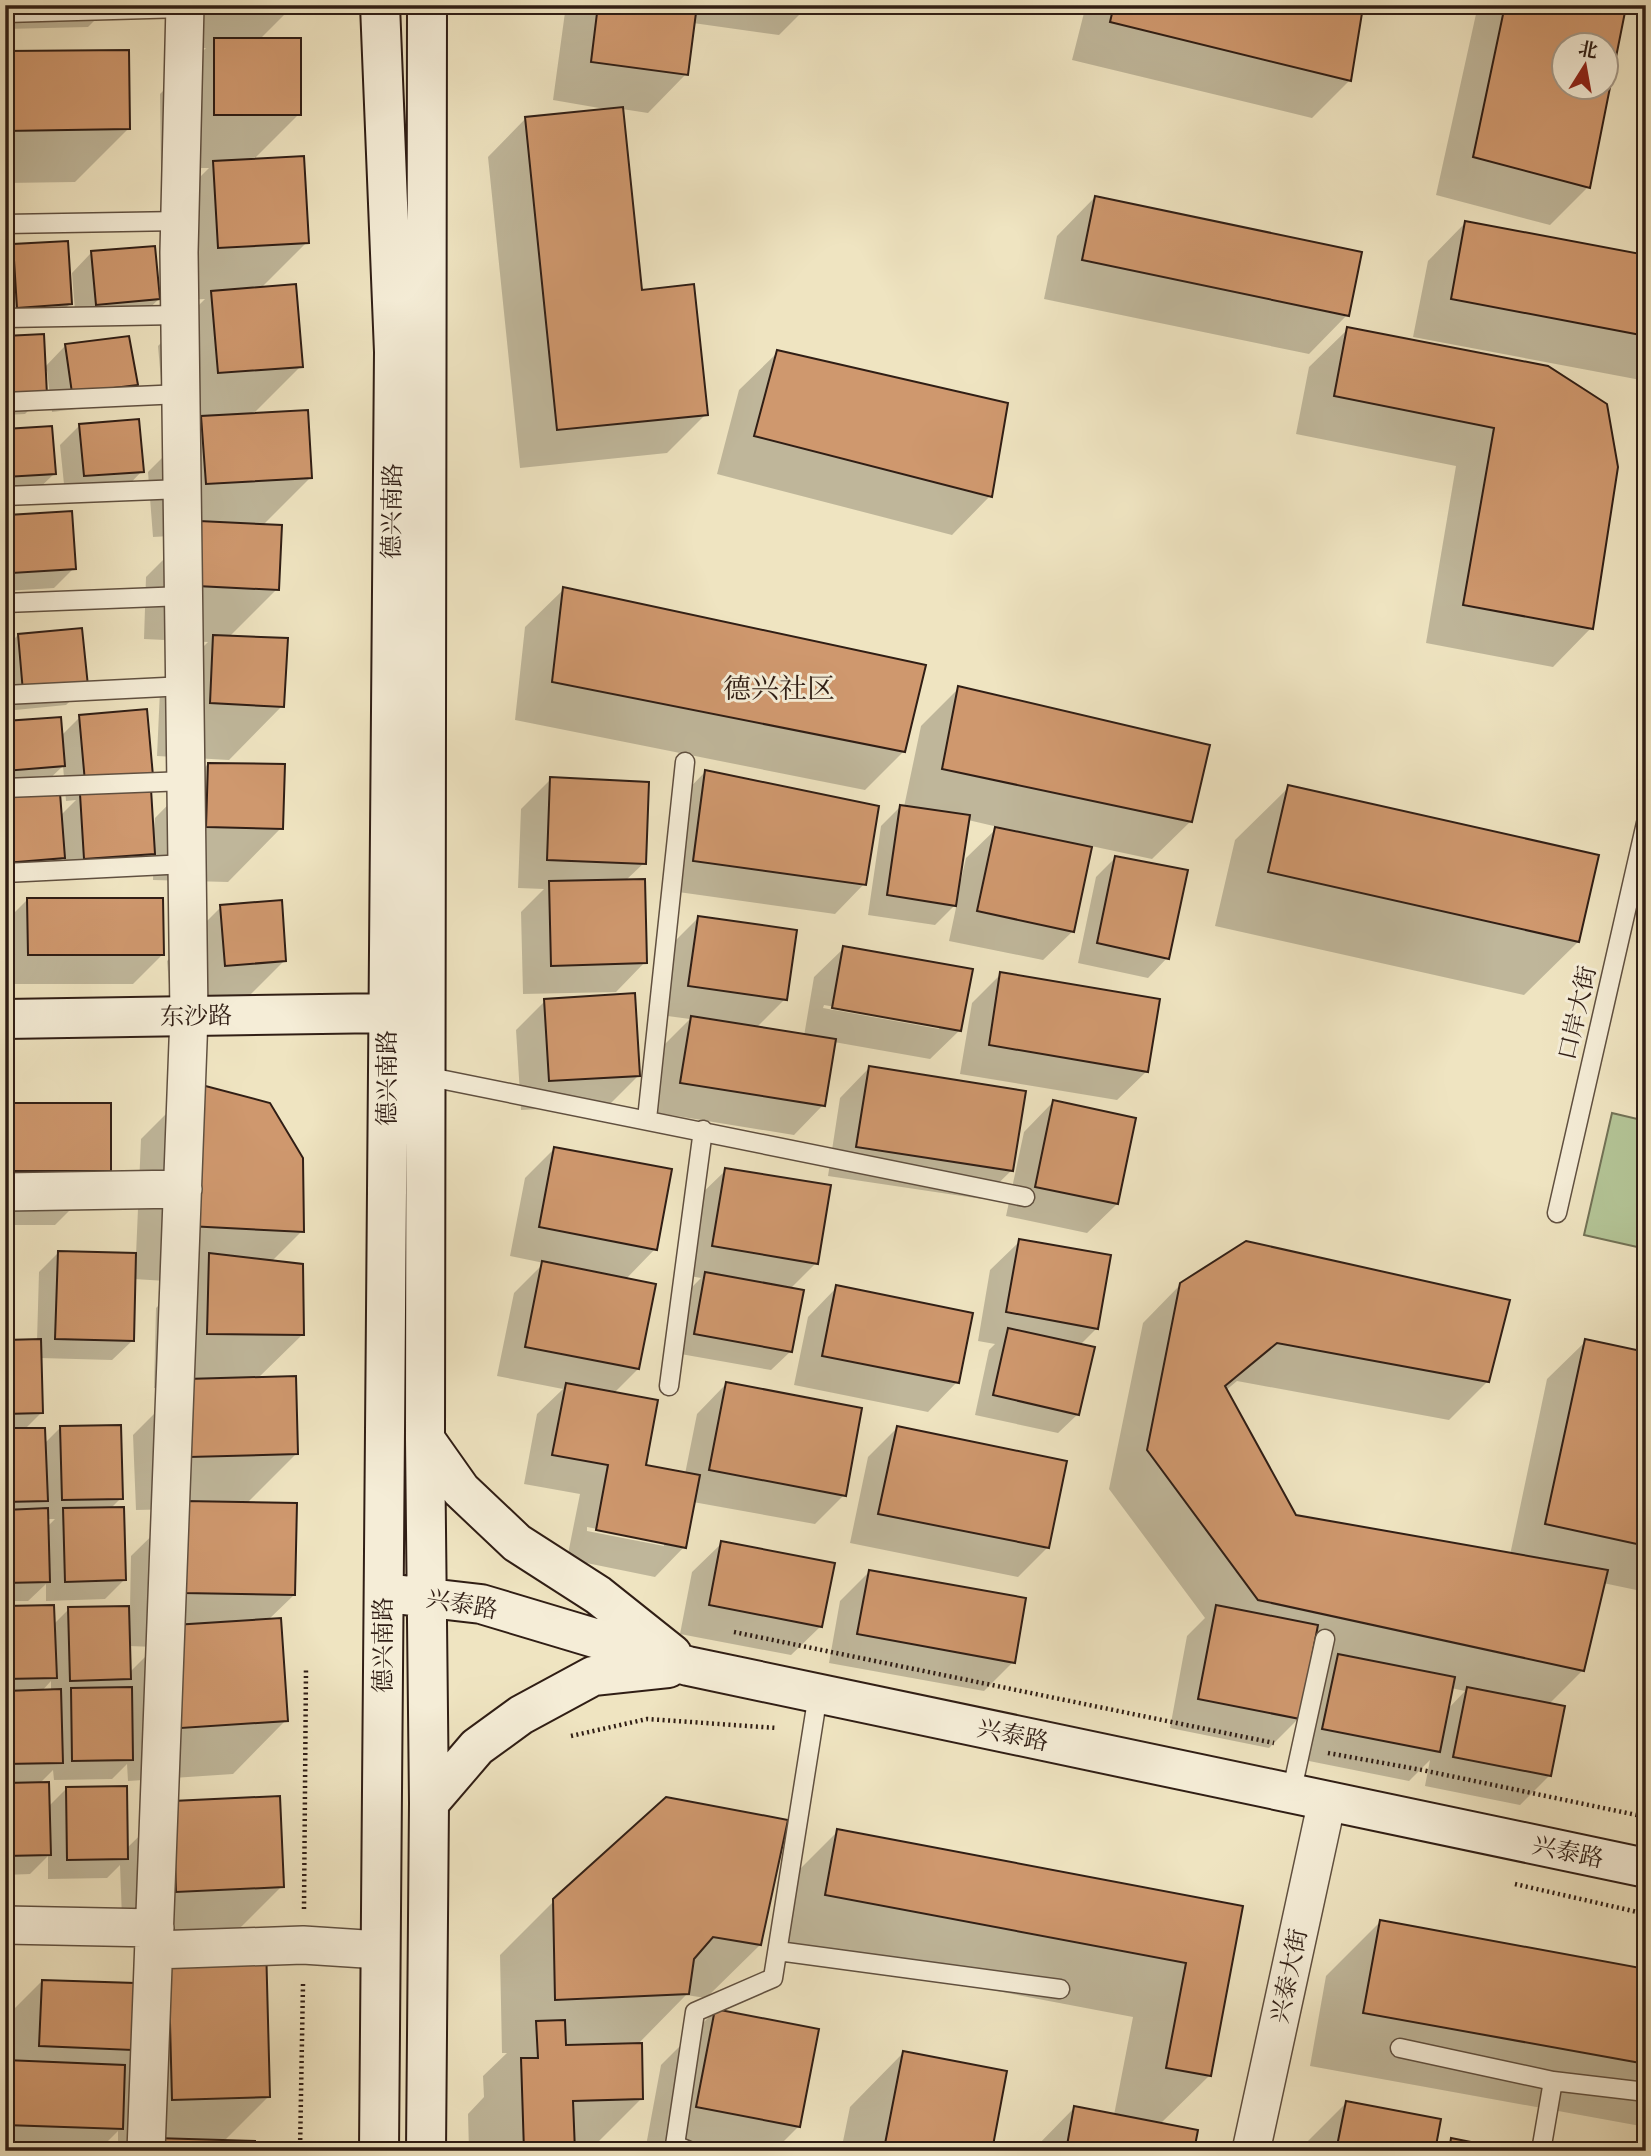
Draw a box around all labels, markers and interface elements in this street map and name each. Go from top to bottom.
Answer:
north arrow [1550,32,1620,102]
text: 北 [1576,36,1600,65]
street label: 德兴南路 [375,463,410,559]
district label: 德兴社区 [723,670,835,708]
street label: 口岸大街 [1551,963,1604,1064]
street label: 东沙路 [160,999,232,1034]
street label: 德兴南路 [371,1030,404,1126]
street label: 兴泰路 [424,1582,500,1627]
street label: 德兴南路 [367,1597,400,1693]
street label: 兴泰路 [974,1712,1052,1759]
street label: 兴泰路 [1529,1829,1607,1876]
street label: 兴泰大街 [1263,1926,1316,2026]

